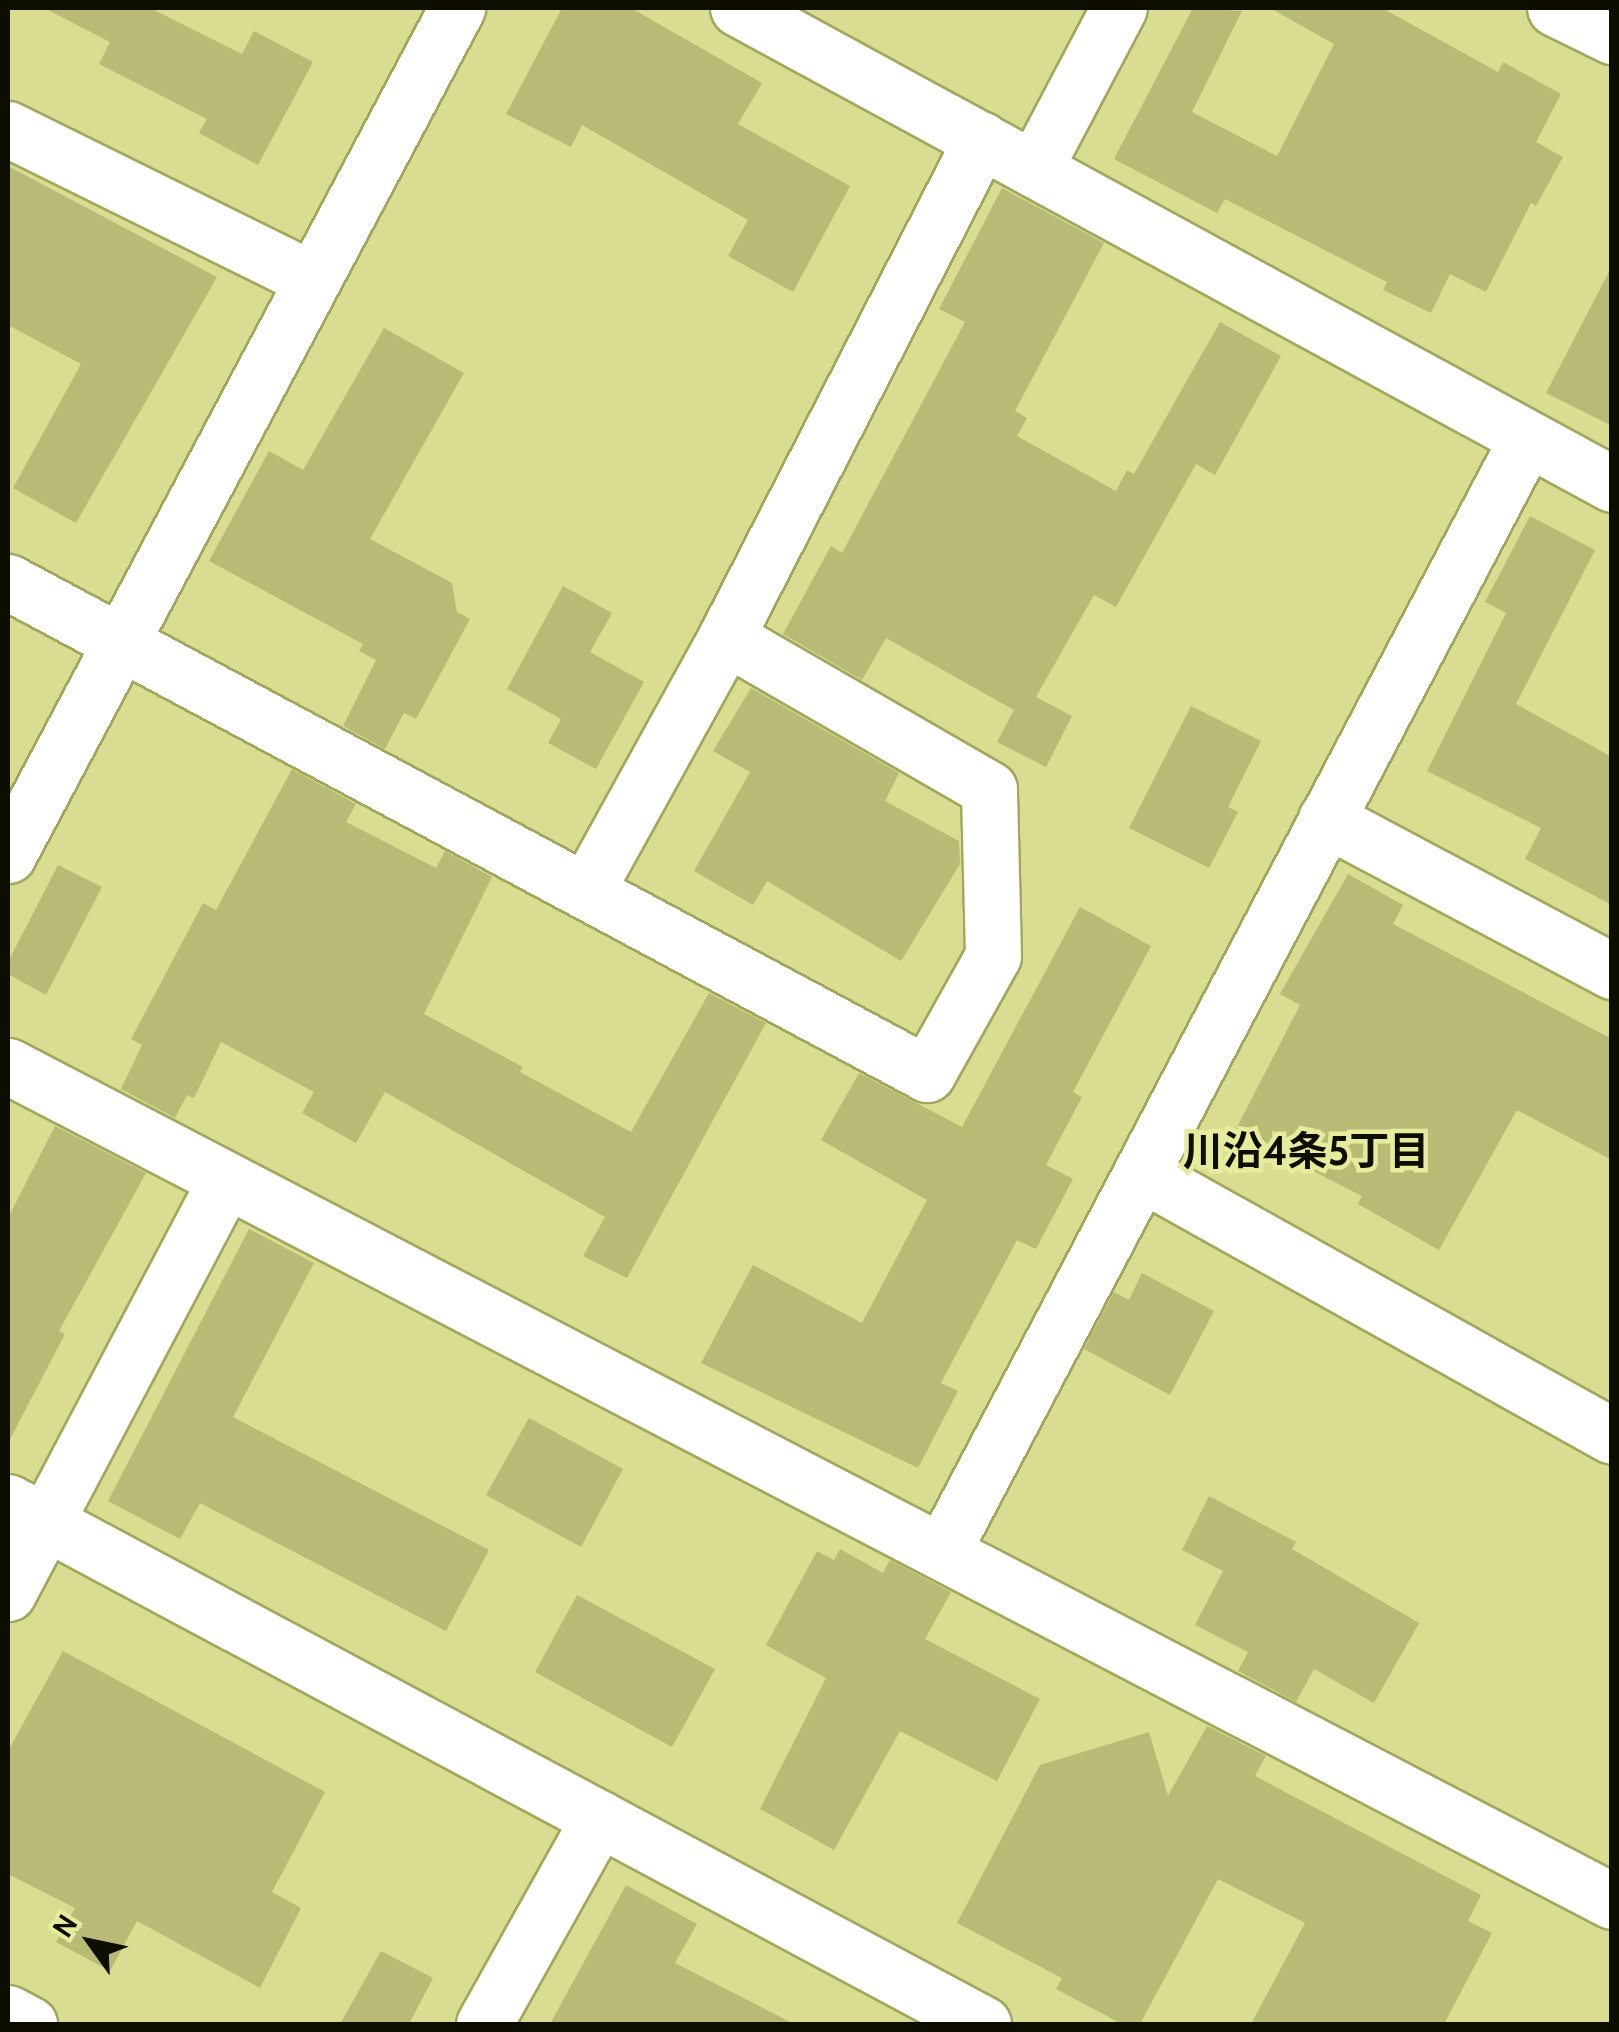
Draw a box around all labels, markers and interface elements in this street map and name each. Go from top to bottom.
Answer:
district label: 川沿4条5丁目 [1183,1127,1429,1175]
north arrow [40,1892,140,1992]
text: N [45,1908,84,1943]

